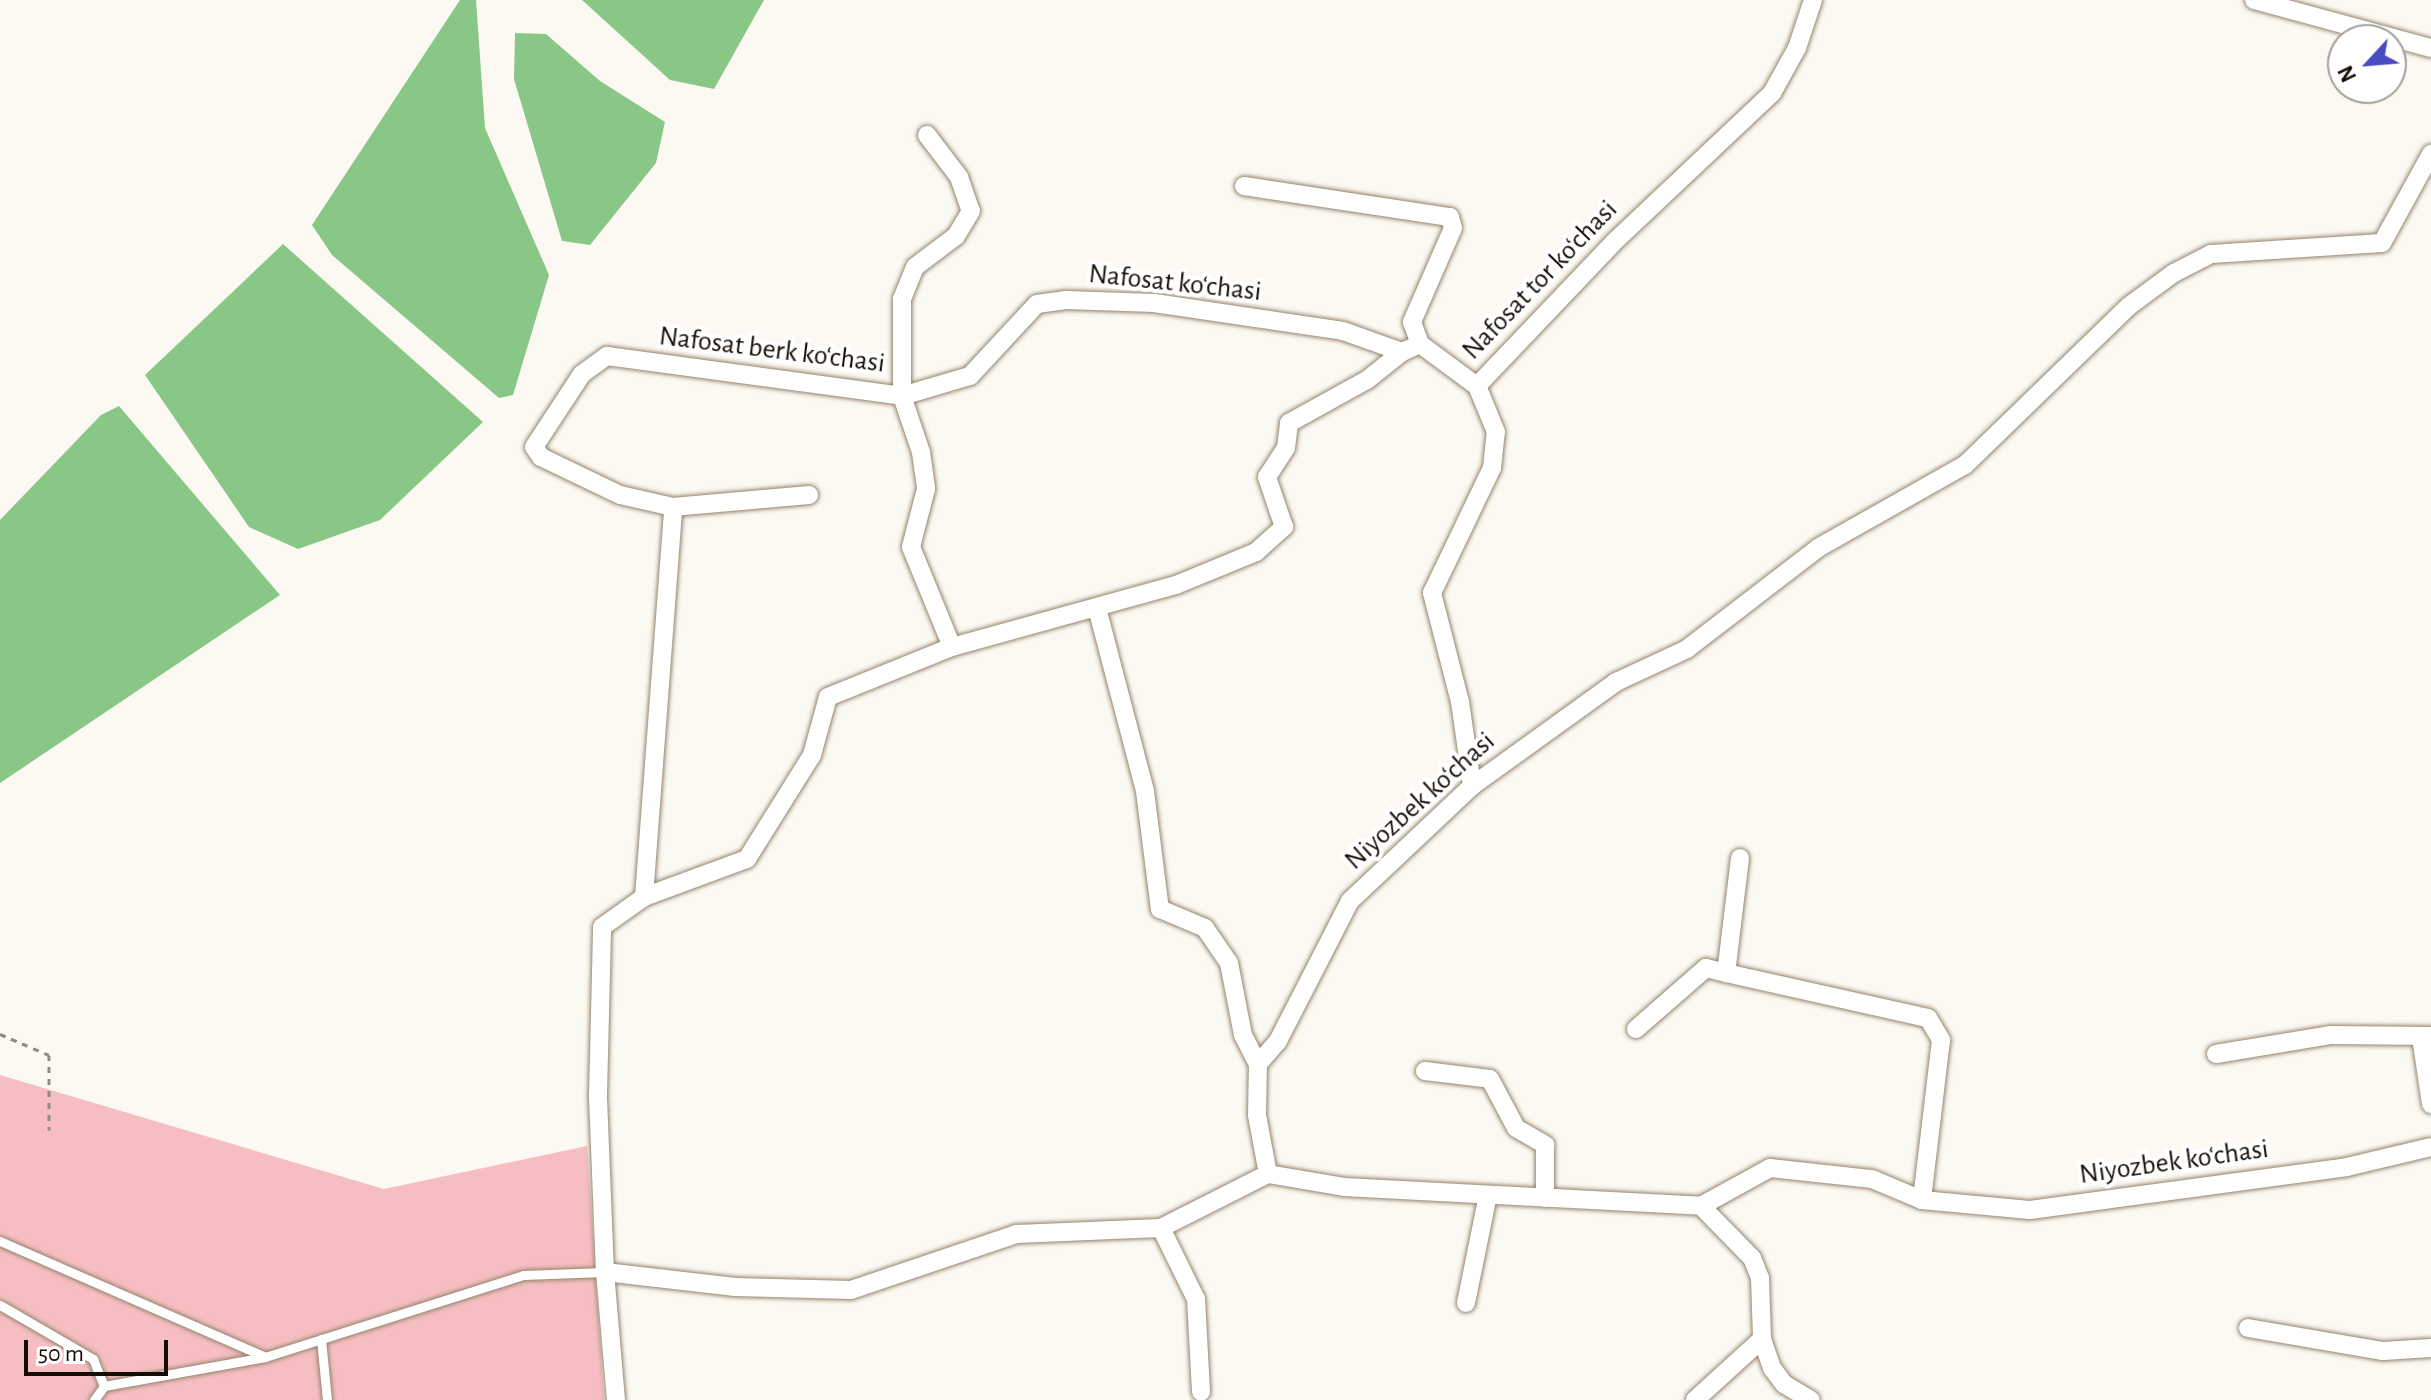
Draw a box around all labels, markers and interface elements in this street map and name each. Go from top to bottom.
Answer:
north arrow [2327,24,2407,104]
text: N [2334,62,2360,85]
street label: Nafosat tor ko‘chasi [1455,193,1625,367]
street label: Nafosat ko‘chasi [1087,257,1263,309]
street label: Nafosat berk ko‘chasi [657,319,887,381]
street label: Niyozbek ko‘chasi [1338,725,1502,877]
street label: Niyozbek ko‘chasi [2077,1132,2271,1192]
scale bar [28,1324,172,1374]
text: 50 m [38,1342,84,1366]

